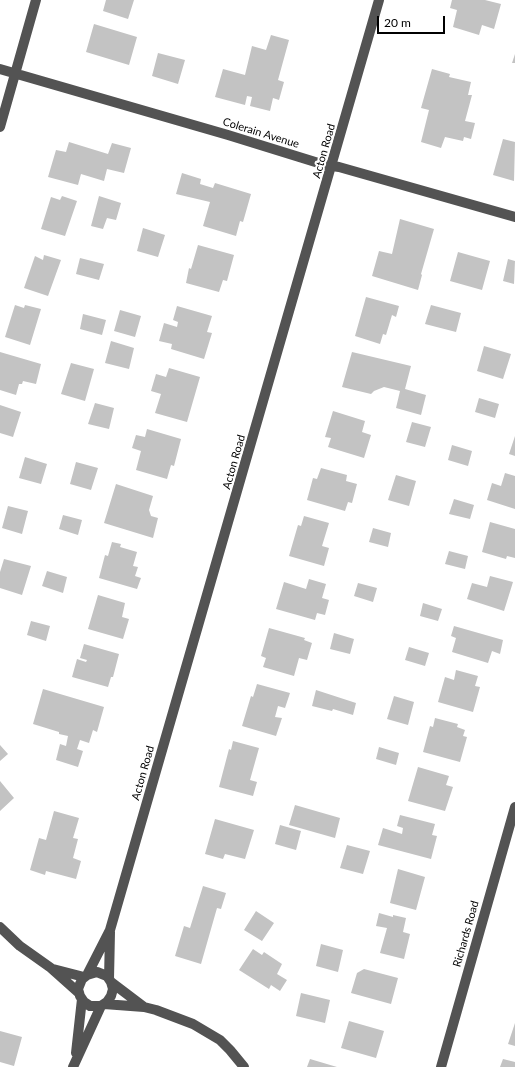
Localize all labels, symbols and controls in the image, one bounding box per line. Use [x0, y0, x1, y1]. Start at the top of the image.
scale bar [379, 8, 447, 34]
text: 20 m [384, 15, 411, 30]
street label: Colerain Avenue [221, 115, 301, 151]
street label: Acton Road [310, 122, 338, 180]
street label: Acton Road [220, 433, 248, 491]
street label: Acton Road [129, 744, 157, 802]
street label: Richards Road [450, 899, 482, 969]

